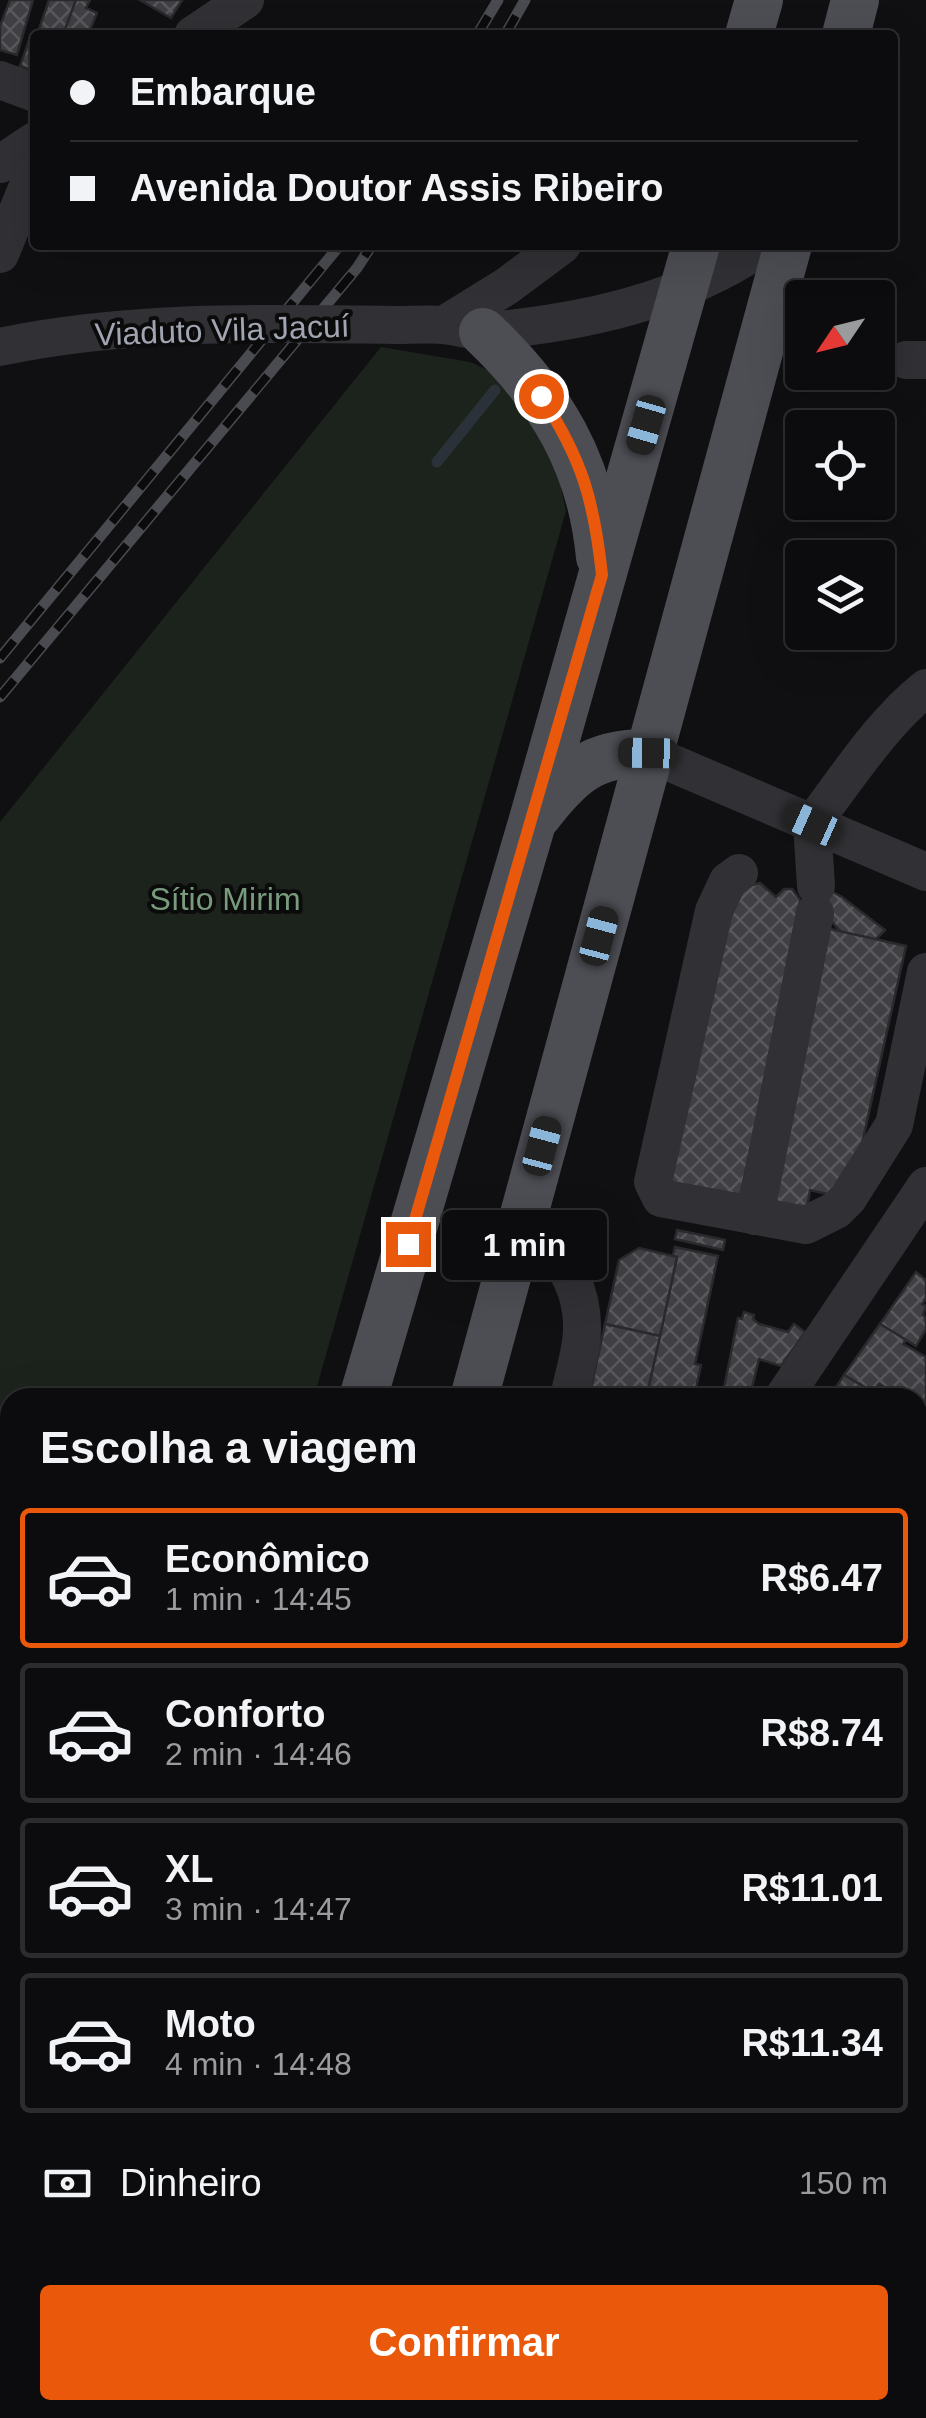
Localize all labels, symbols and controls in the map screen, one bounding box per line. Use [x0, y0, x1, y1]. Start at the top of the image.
text: Embarque [130, 71, 316, 113]
text: Avenida Doutor Assis Ribeiro [130, 167, 664, 209]
north arrow [785, 280, 895, 390]
map controls [785, 280, 895, 650]
street label: Viaduto Vila Jacuí [94, 308, 350, 352]
route start [519, 374, 564, 419]
car [623, 392, 669, 458]
button: locate [785, 410, 895, 520]
button: layers [785, 540, 895, 650]
car [618, 737, 678, 769]
car [778, 798, 846, 850]
park label: Sítio Mirim [149, 881, 301, 917]
car [577, 903, 621, 969]
car [520, 1113, 564, 1179]
callout: 1 min [443, 1209, 608, 1279]
route end [386, 1222, 431, 1267]
text: 1 min [483, 1227, 566, 1263]
text: Escolha a viagem [40, 1422, 418, 1473]
icon: car [45, 1533, 135, 1623]
text: Econômico [165, 1538, 370, 1580]
text: R$6.47 [760, 1557, 883, 1599]
text: 1 min · 14:45 [165, 1581, 352, 1617]
icon: car [45, 1688, 135, 1778]
text: Conforto [165, 1693, 325, 1735]
text: R$8.74 [760, 1712, 883, 1754]
text: 2 min · 14:46 [165, 1736, 352, 1772]
icon: car [45, 1843, 135, 1933]
text: XL [165, 1848, 214, 1890]
text: R$11.01 [741, 1867, 883, 1909]
text: 3 min · 14:47 [165, 1891, 352, 1927]
icon: car [45, 1998, 135, 2088]
text: Moto [165, 2003, 256, 2045]
text: R$11.34 [741, 2022, 883, 2064]
text: 4 min · 14:48 [165, 2046, 352, 2082]
icon: cash [40, 2156, 95, 2211]
text: Dinheiro [120, 2162, 262, 2204]
text: 150 m [799, 2165, 888, 2201]
button: Confirmar [40, 2285, 888, 2400]

